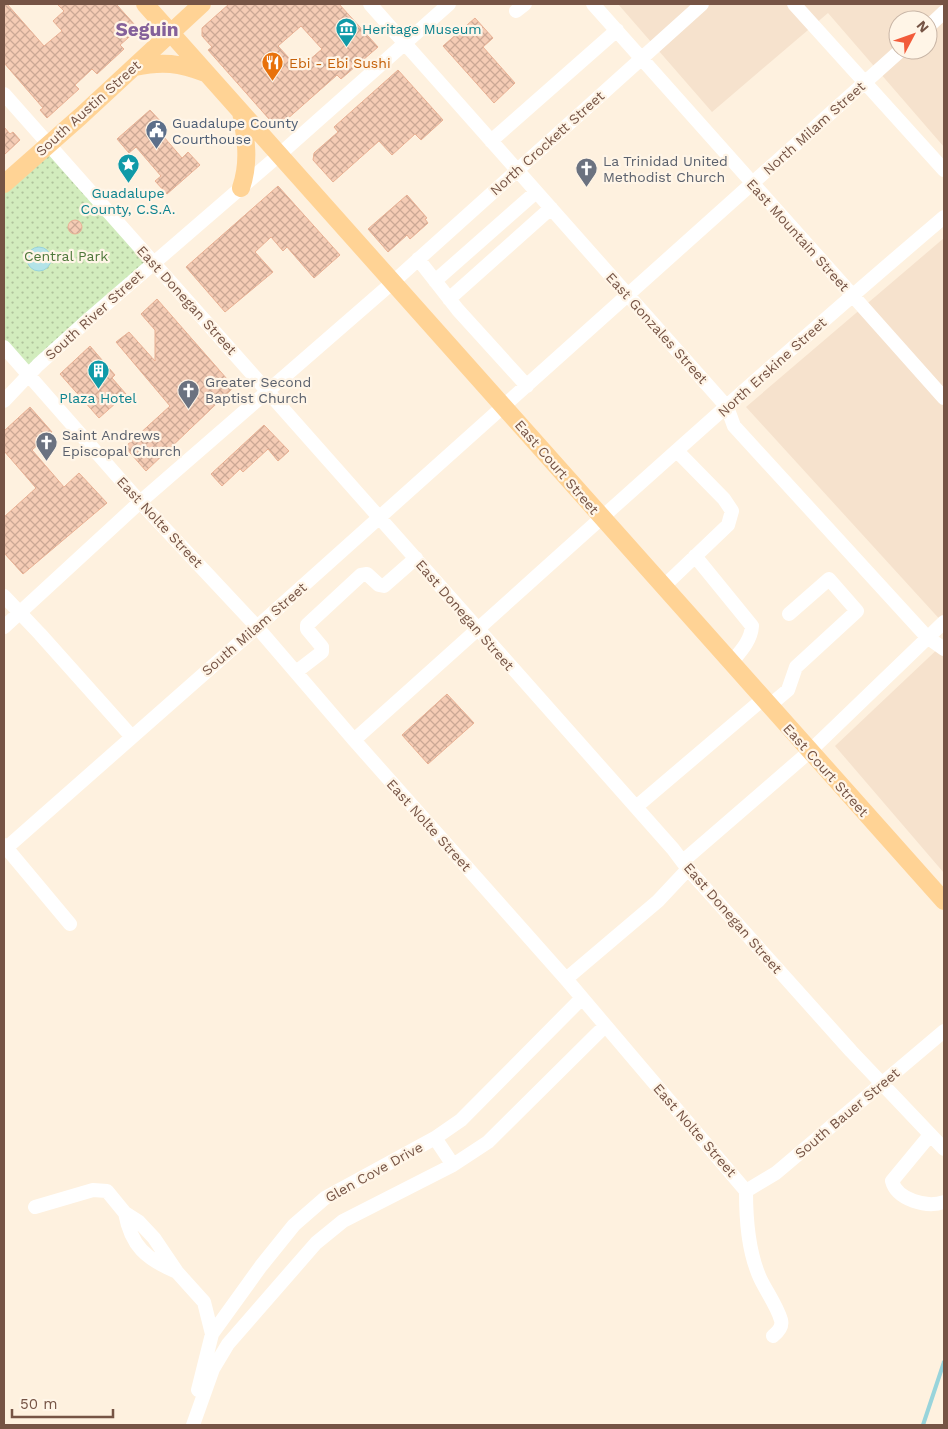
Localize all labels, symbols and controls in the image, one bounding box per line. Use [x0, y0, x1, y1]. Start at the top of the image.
north arrow [888, 10, 938, 60]
museum icon: Heritage Museum [334, 17, 358, 48]
text: N [913, 17, 932, 36]
district label: Seguin [116, 18, 178, 41]
place label: Heritage Museum [362, 21, 482, 37]
restaurant icon: Ebi - Ebi Sushi [261, 51, 285, 82]
place label: Ebi - Ebi Sushi [289, 55, 391, 71]
street label: South Austin Street [32, 57, 144, 159]
street label: North Milam Street [760, 78, 868, 178]
street label: North Crockett Street [487, 88, 607, 198]
place label: Guadalupe County Courthouse [172, 115, 299, 147]
public building icon: Guadalupe County Courthouse [144, 119, 168, 150]
place icon: Guadalupe County, C.S.A. [116, 153, 140, 184]
place label: La Trinidad United Methodist Church [603, 153, 728, 185]
church icon: La Trinidad United Methodist Church [575, 157, 599, 188]
street label: East Mountain Street [743, 176, 853, 294]
place label: Guadalupe County, C.S.A. [81, 185, 175, 217]
street label: East Donegan Street [134, 242, 240, 358]
park label: Central Park [24, 248, 108, 264]
street label: South River Street [42, 267, 146, 363]
street label: East Gonzales Street [603, 269, 711, 387]
street label: North Erskine Street [715, 314, 830, 420]
building icon: Plaza Hotel [86, 358, 110, 389]
place label: Greater Second Baptist Church [205, 374, 311, 406]
church icon: Greater Second Baptist Church [177, 378, 201, 409]
place label: Plaza Hotel [59, 390, 137, 406]
street label: East Court Street [512, 417, 602, 517]
place label: Saint Andrews Episcopal Church [62, 427, 181, 459]
church icon: Saint Andrews Episcopal Church [34, 431, 58, 462]
street label: East Nolte Street [114, 473, 206, 571]
street label: East Donegan Street [413, 557, 517, 674]
street label: South Milam Street [198, 579, 310, 679]
street label: East Court Street [780, 720, 872, 820]
street label: East Nolte Street [383, 776, 475, 874]
street label: East Donegan Street [681, 860, 785, 977]
street label: South Bauer Street [792, 1065, 903, 1161]
street label: East Nolte Street [650, 1080, 740, 1180]
street label: Glen Cove Drive [322, 1139, 426, 1205]
scale bar [12, 1386, 114, 1418]
text: 50 m [20, 1395, 57, 1413]

